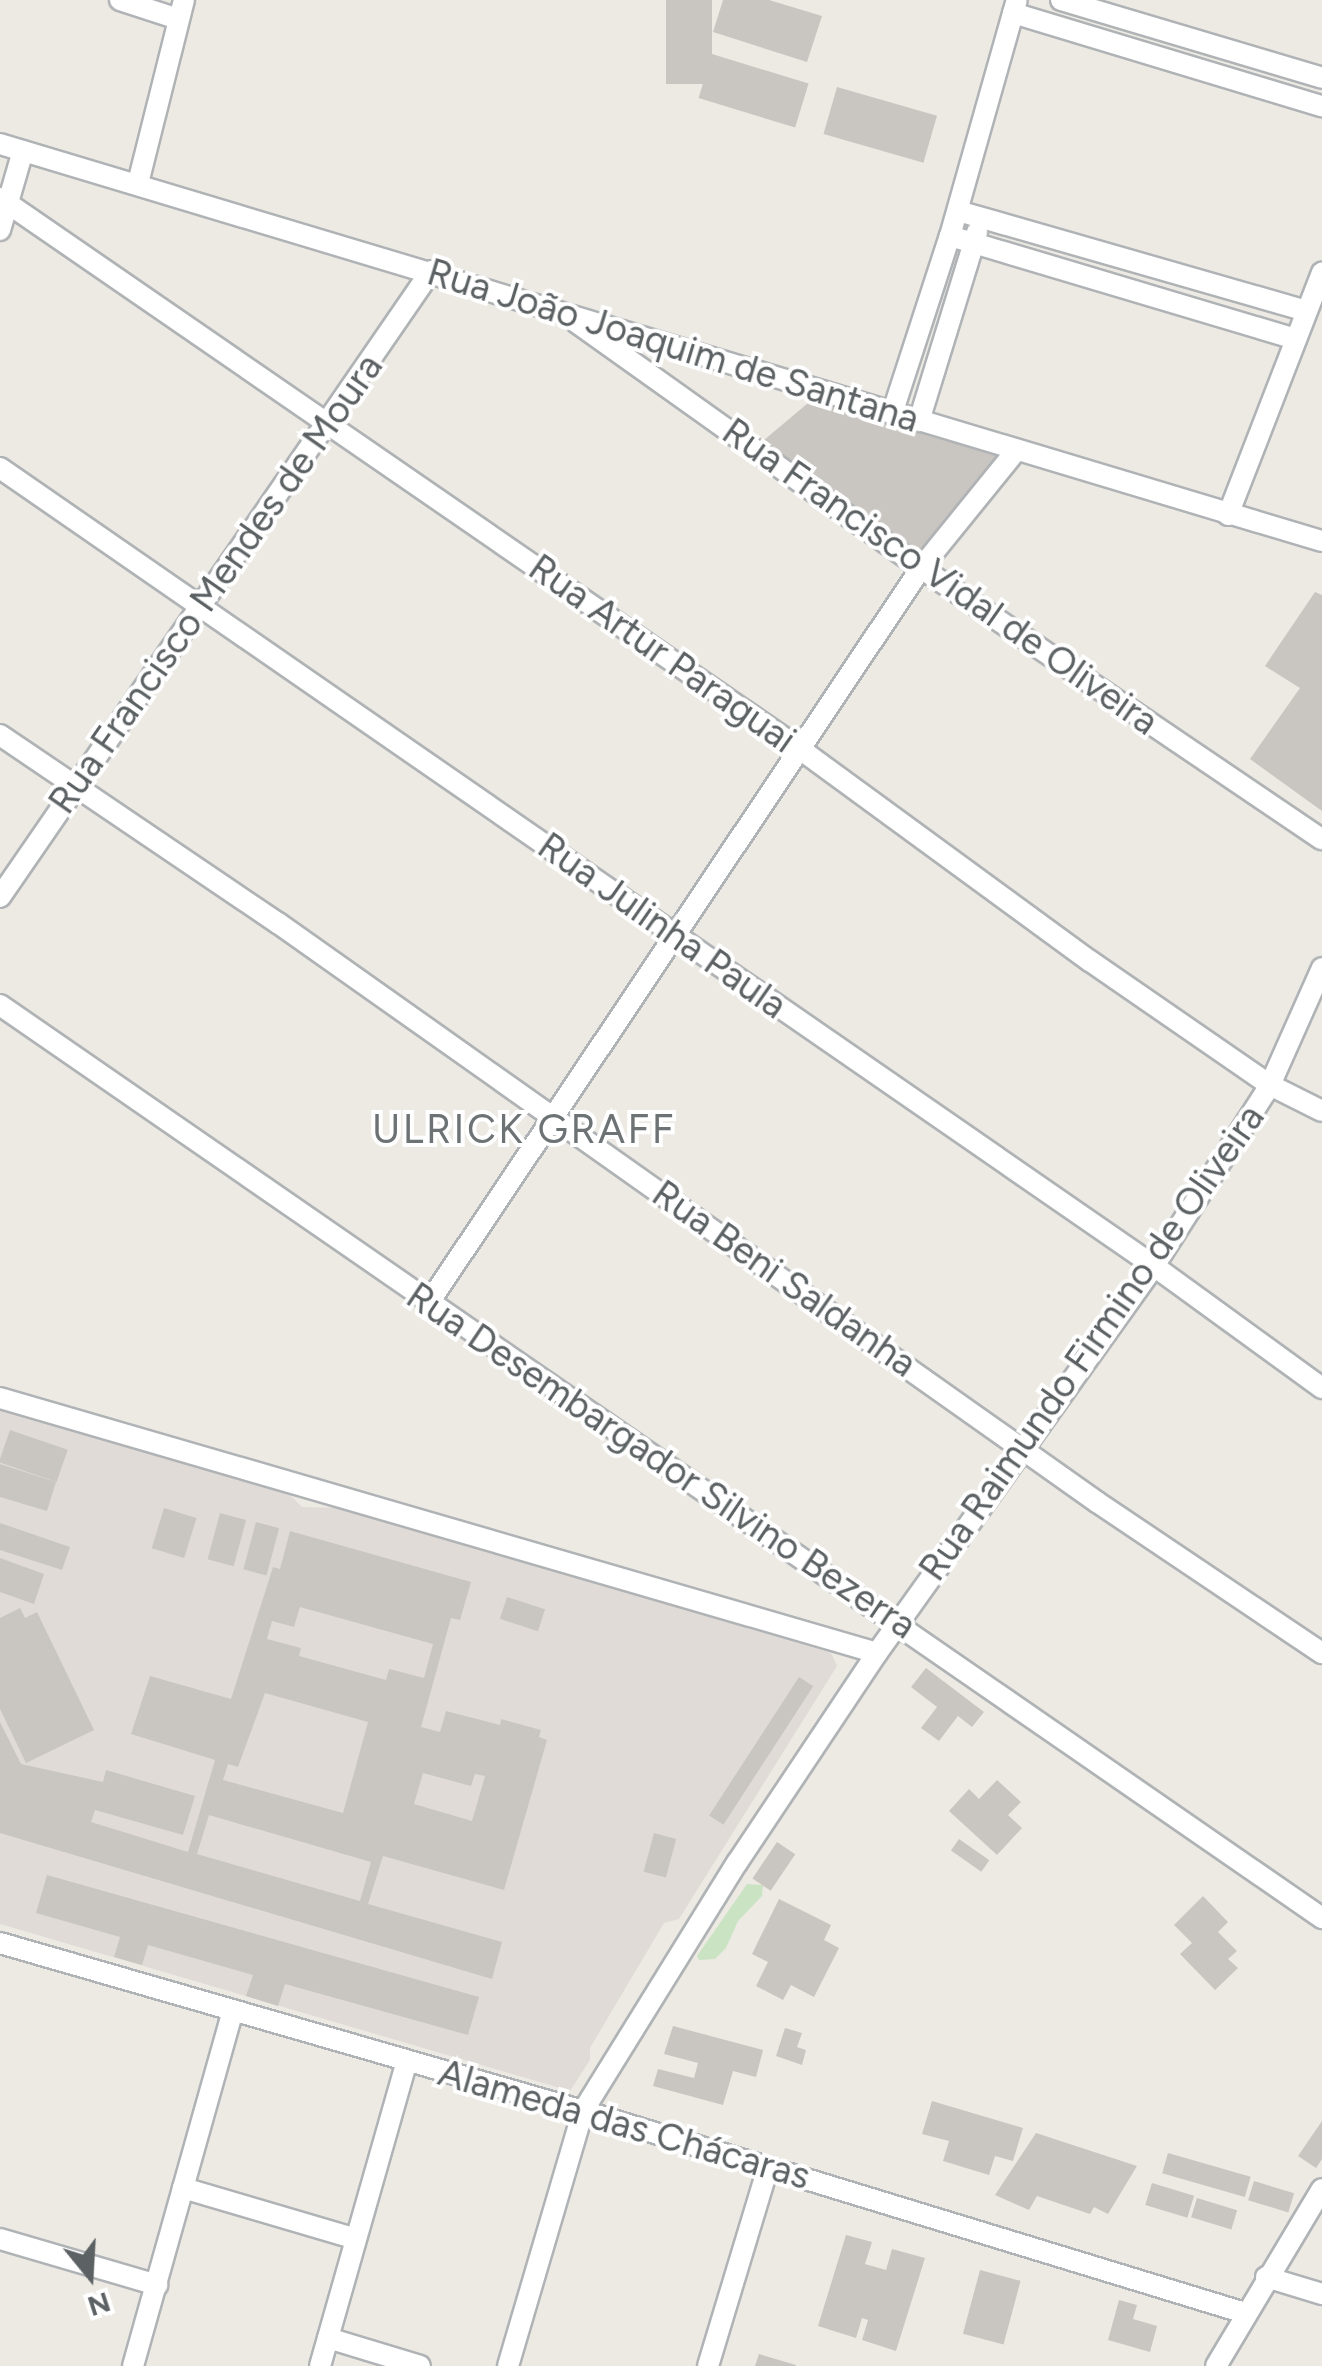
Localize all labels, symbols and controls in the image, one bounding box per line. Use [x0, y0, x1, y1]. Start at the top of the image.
street label: Rua João Joaquim de Santana [422, 249, 924, 443]
street label: Rua Francisco Mendes de Moura [39, 345, 393, 823]
street label: Rua Francisco Vidal de Oliveira [713, 409, 1167, 745]
street label: Rua Artur Paraguai [520, 545, 804, 763]
street label: Rua Julinha Paula [529, 823, 795, 1029]
street label: Rua Raimundo Firmino de Oliveira [910, 1096, 1274, 1590]
district label: ULRICK GRAFF [372, 1105, 676, 1153]
street label: Rua Beni Saldanha [643, 1171, 925, 1387]
street label: Rua Desembargador Silvino Bezerra [398, 1273, 924, 1649]
street label: Alameda das Chácaras [433, 2050, 815, 2200]
north arrow [40, 2226, 140, 2326]
text: N [84, 2285, 115, 2324]

